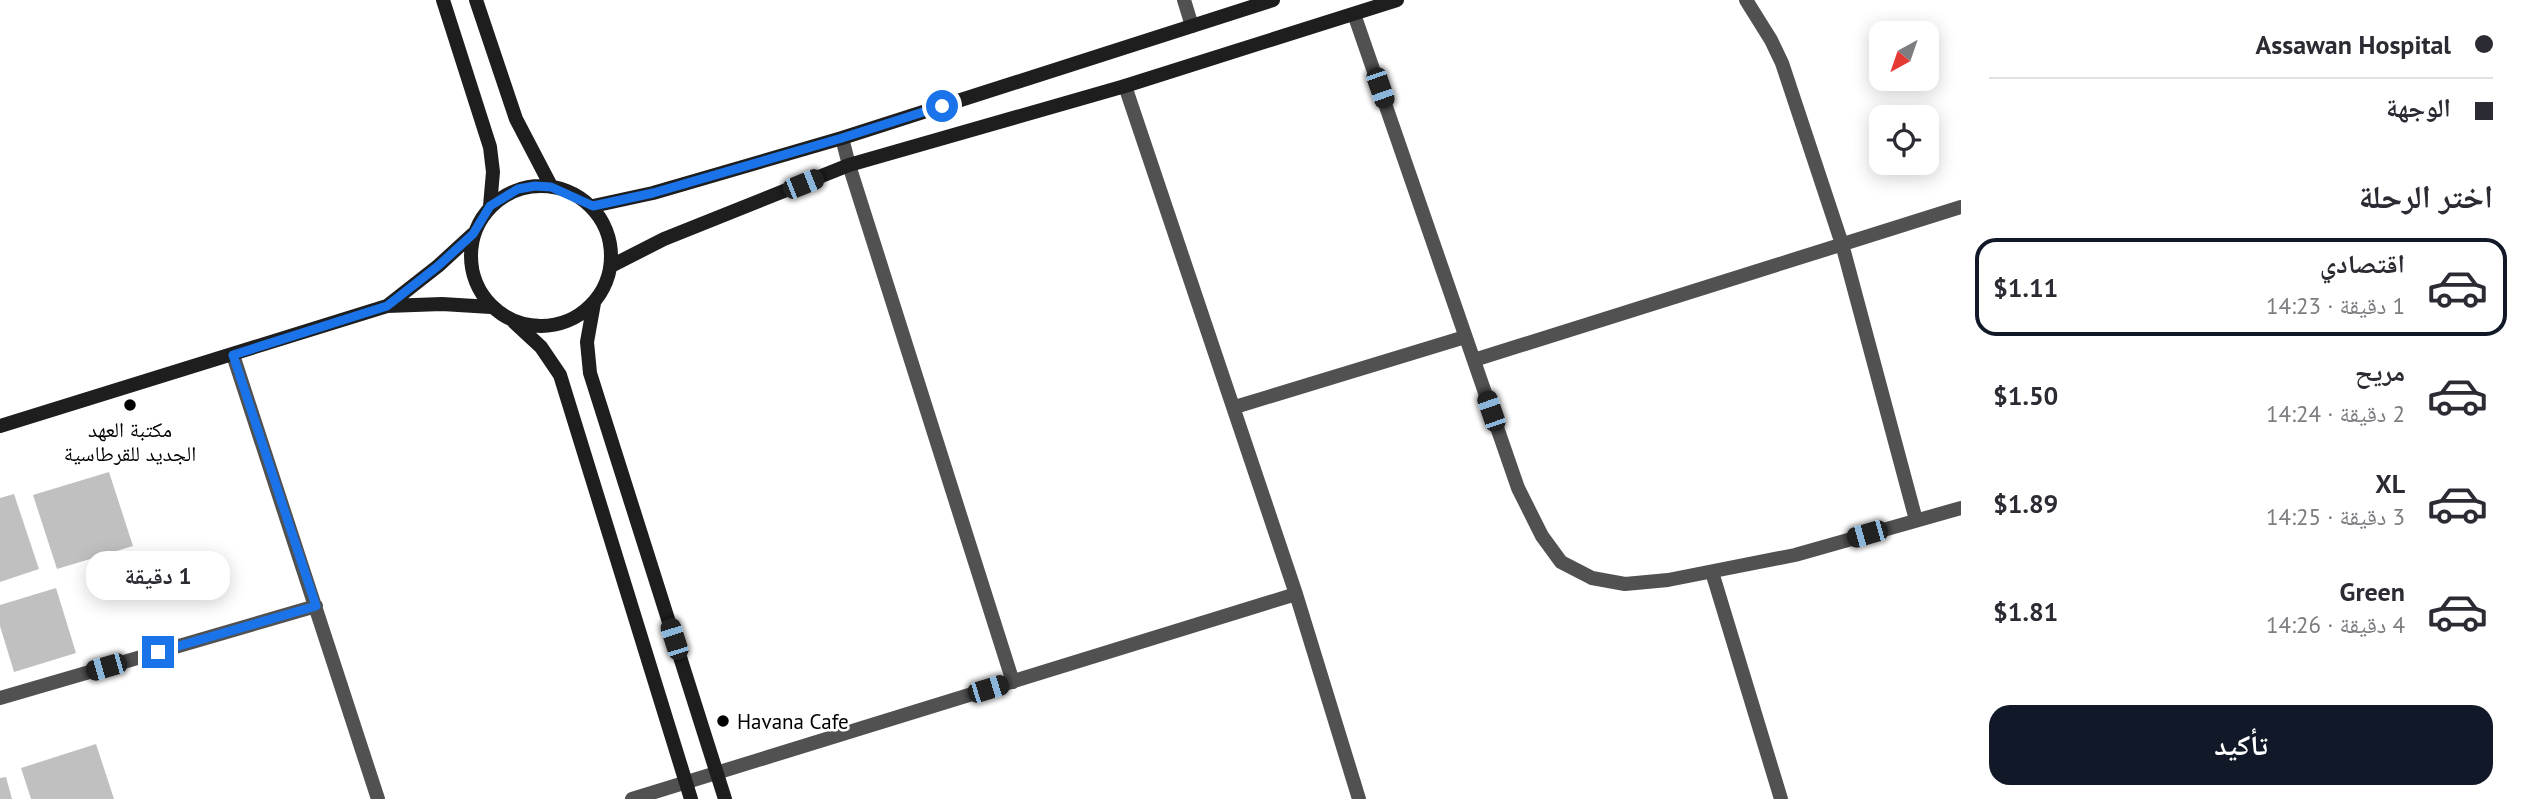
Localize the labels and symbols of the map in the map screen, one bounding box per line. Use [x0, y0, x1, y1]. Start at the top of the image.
north arrow [1869, 21, 1939, 91]
car [1364, 65, 1397, 111]
route start [926, 90, 958, 122]
car [780, 166, 827, 202]
car [1475, 388, 1508, 434]
marker: مكتبة العهد الجديد للقرطاسية [122, 397, 138, 413]
place label: مكتبة العهد الجديد للقرطاسية [64, 416, 196, 467]
car [1844, 518, 1891, 550]
callout: 1 دقيقة [86, 550, 230, 600]
car [658, 616, 691, 662]
route end [142, 636, 174, 668]
car [83, 651, 130, 683]
car [965, 673, 1012, 705]
place label: Havana Cafe [737, 708, 849, 735]
marker: Havana Cafe [715, 713, 731, 729]

